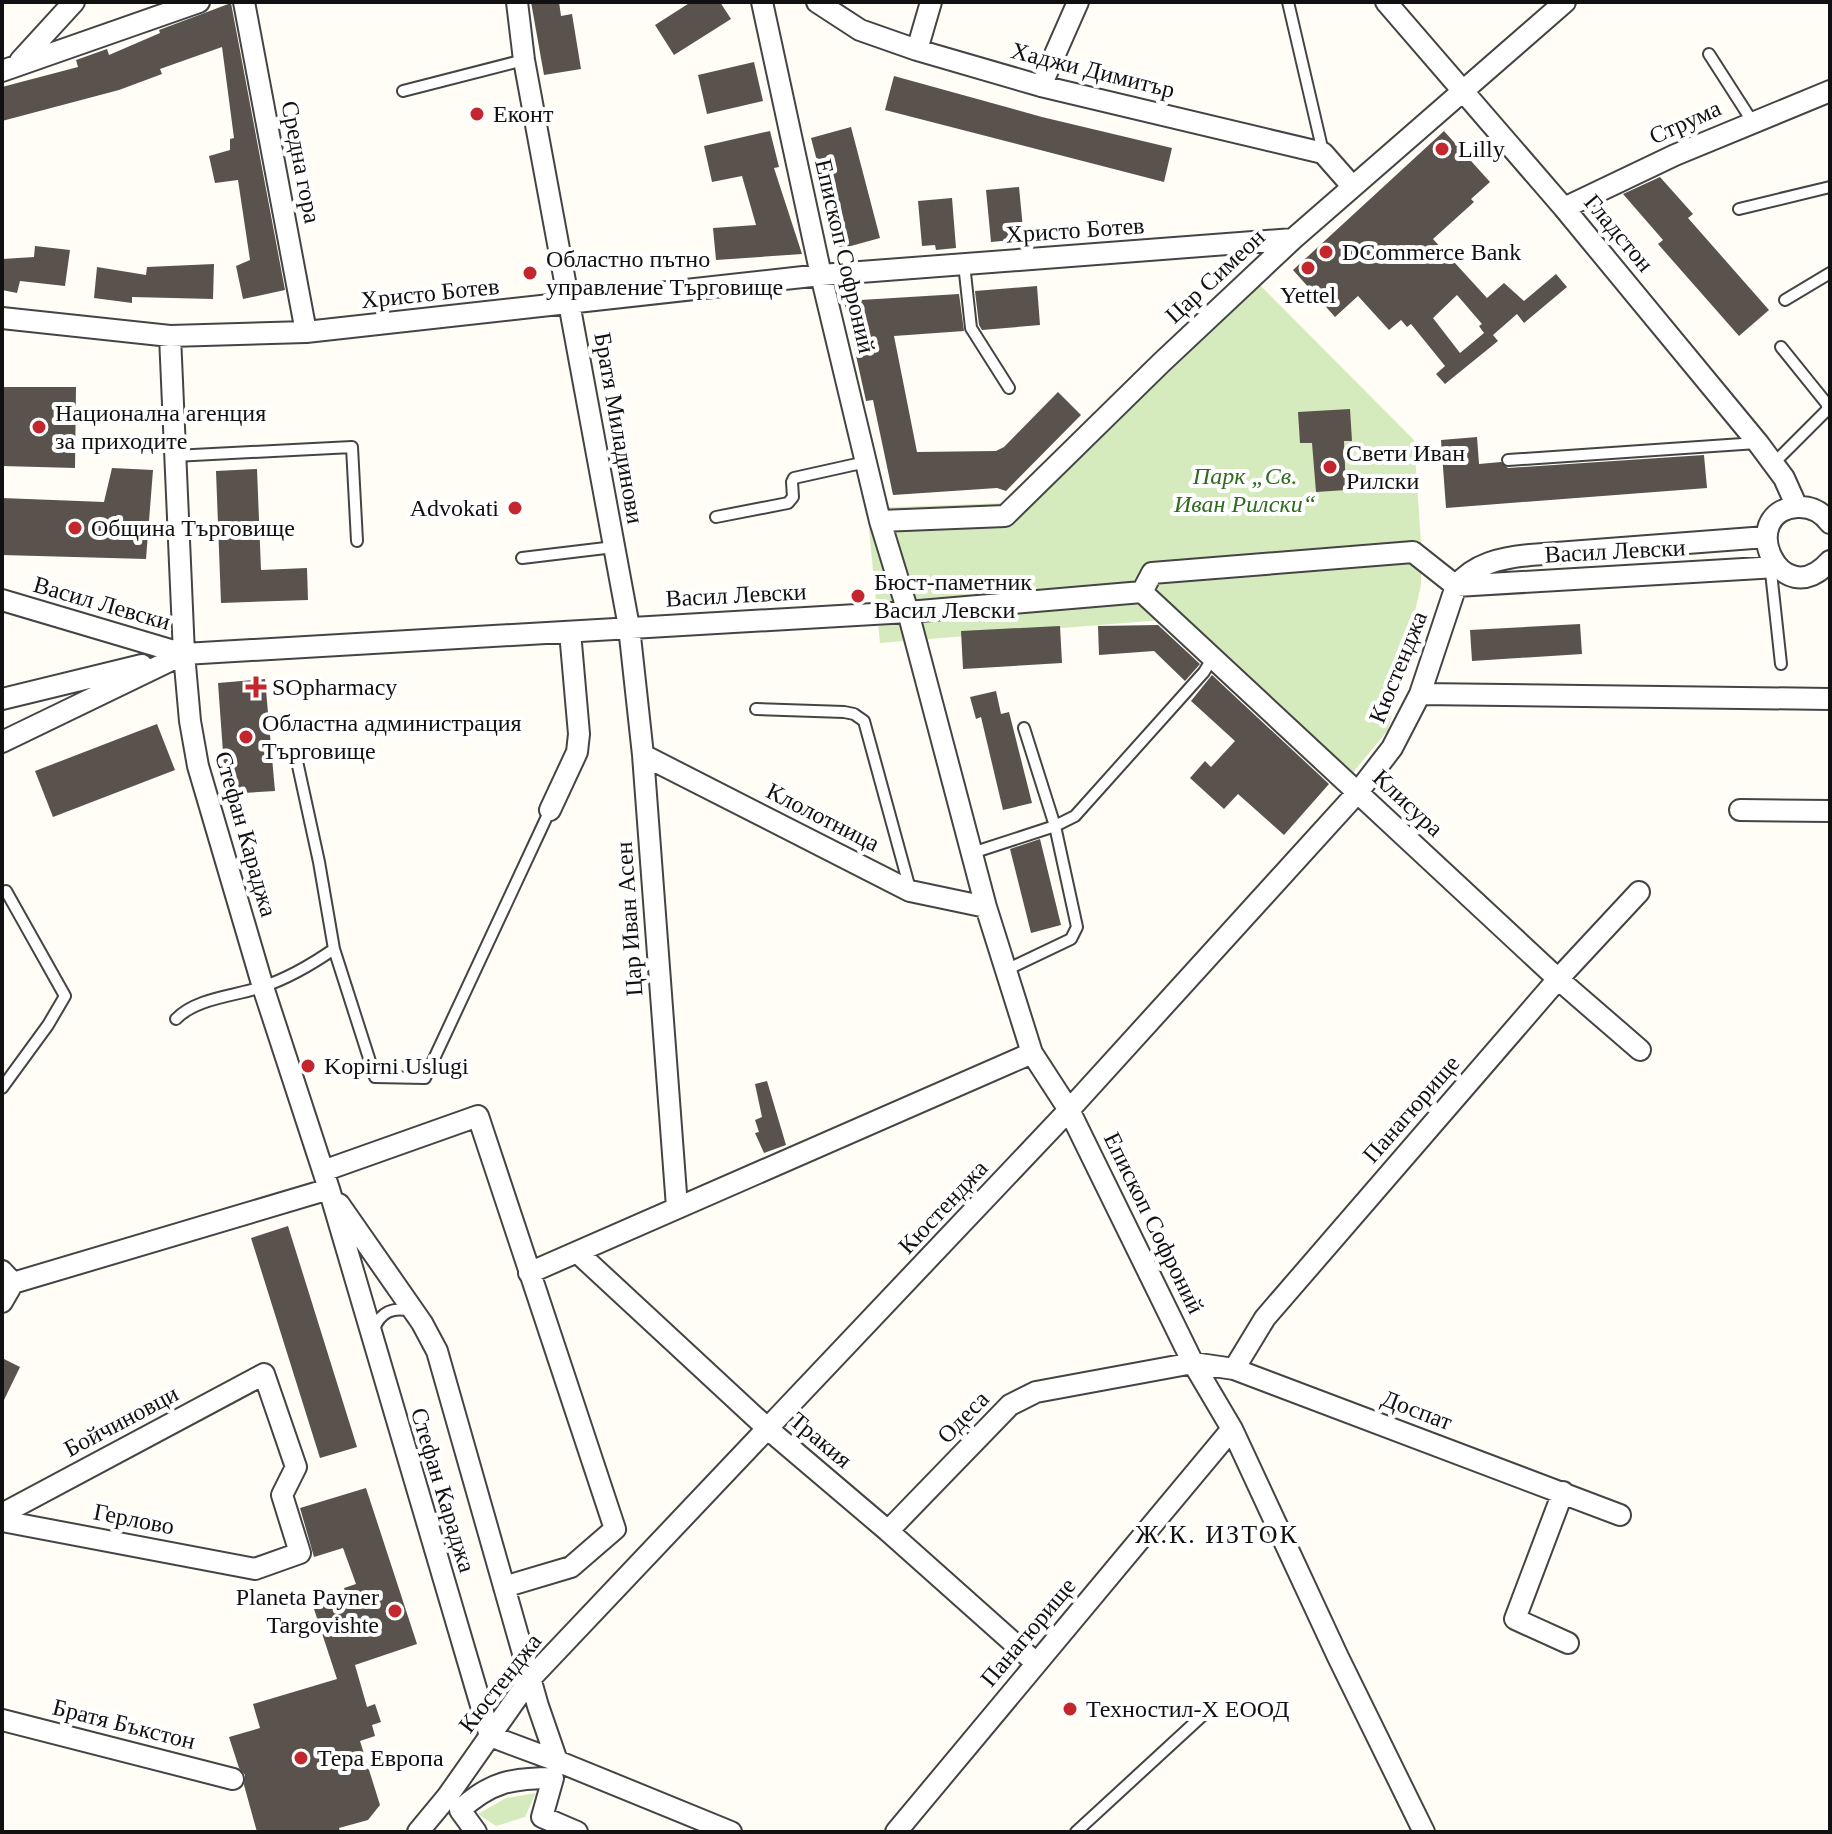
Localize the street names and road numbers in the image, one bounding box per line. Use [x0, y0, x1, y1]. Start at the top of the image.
street label: Хаджи Димитър [1008, 37, 1178, 103]
street label: Струма [1645, 95, 1725, 149]
street label: Средна гора [276, 99, 326, 226]
street label: Епископ Софроний [810, 156, 880, 356]
street label: Гладстон [1579, 189, 1659, 277]
street label: Христо Ботев [1005, 212, 1145, 248]
street label: Цар Симеон [1160, 224, 1270, 328]
street label: Христо Ботев [360, 273, 500, 313]
street label: Братя Миладинови [589, 330, 649, 526]
street label: Васил Левски [1544, 534, 1686, 568]
street label: Васил Левски [31, 571, 174, 635]
street label: Васил Левски [665, 578, 807, 612]
street label: Кюстенджа [1364, 607, 1432, 727]
street label: Стефан Караджа [210, 748, 282, 920]
street label: Клисура [1368, 764, 1448, 842]
street label: Клолотница [762, 777, 884, 857]
street label: Цар Иван Асен [611, 841, 647, 997]
street label: Панагюрище [1357, 1050, 1465, 1168]
street label: Епископ Софроний [1099, 1128, 1209, 1318]
street label: Кюстенджа [893, 1155, 993, 1259]
street label: Бойчиновци [60, 1380, 183, 1462]
street label: Одеса [932, 1385, 994, 1448]
street label: Доспат [1378, 1385, 1456, 1435]
street label: Стефан Караджа [406, 1405, 480, 1576]
street label: Тракия [785, 1407, 857, 1473]
street label: Герлово [92, 1498, 176, 1540]
street label: Панагюрище [975, 1573, 1081, 1691]
street label: Кюстенджа [453, 1628, 547, 1738]
street label: Братя Бъкстон [50, 1694, 198, 1754]

